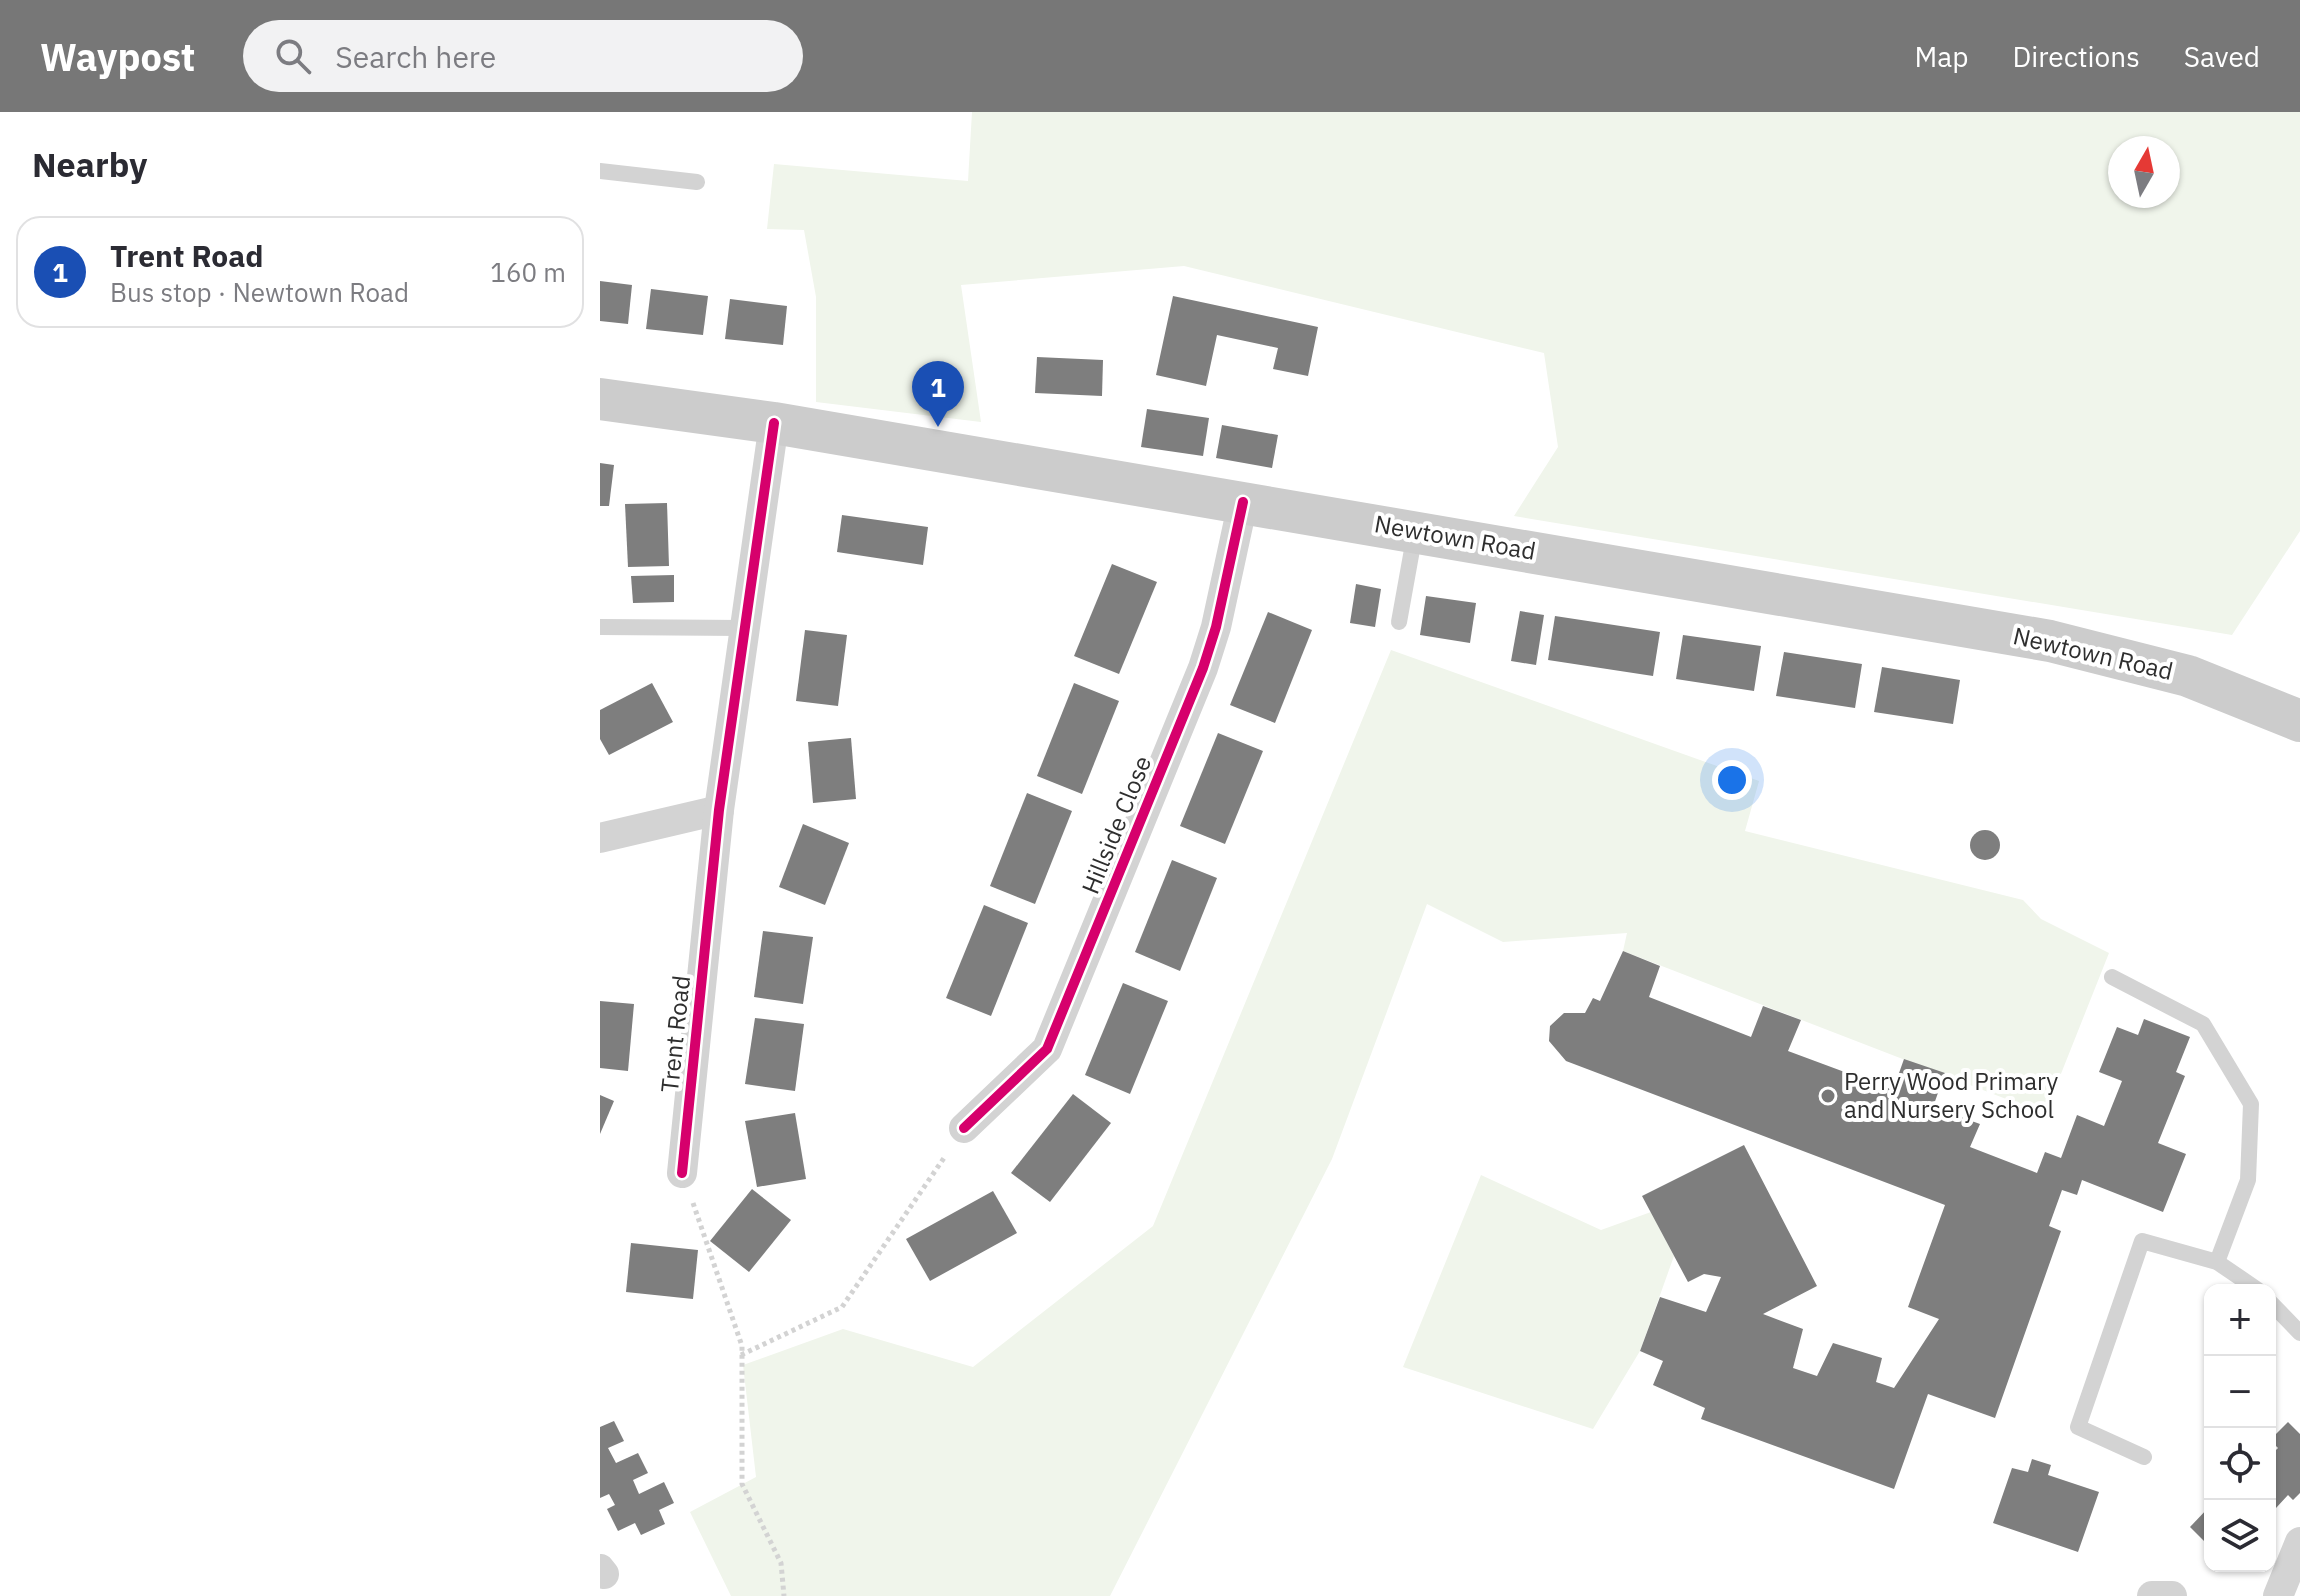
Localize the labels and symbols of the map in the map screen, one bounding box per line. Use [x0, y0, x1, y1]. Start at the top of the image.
north arrow [2108, 136, 2180, 208]
pin: 1 [912, 361, 964, 427]
street label: Newtown Road [1372, 507, 1538, 567]
street label: Newtown Road [2010, 619, 2176, 687]
street label: Hillside Close [1074, 751, 1158, 898]
your location [1712, 760, 1752, 800]
street label: Trent Road [653, 974, 697, 1094]
place label: Perry Wood Primary and Nursery School [1844, 1065, 2058, 1125]
marker: Perry Wood Primary and Nursery School [1819, 1087, 1837, 1105]

